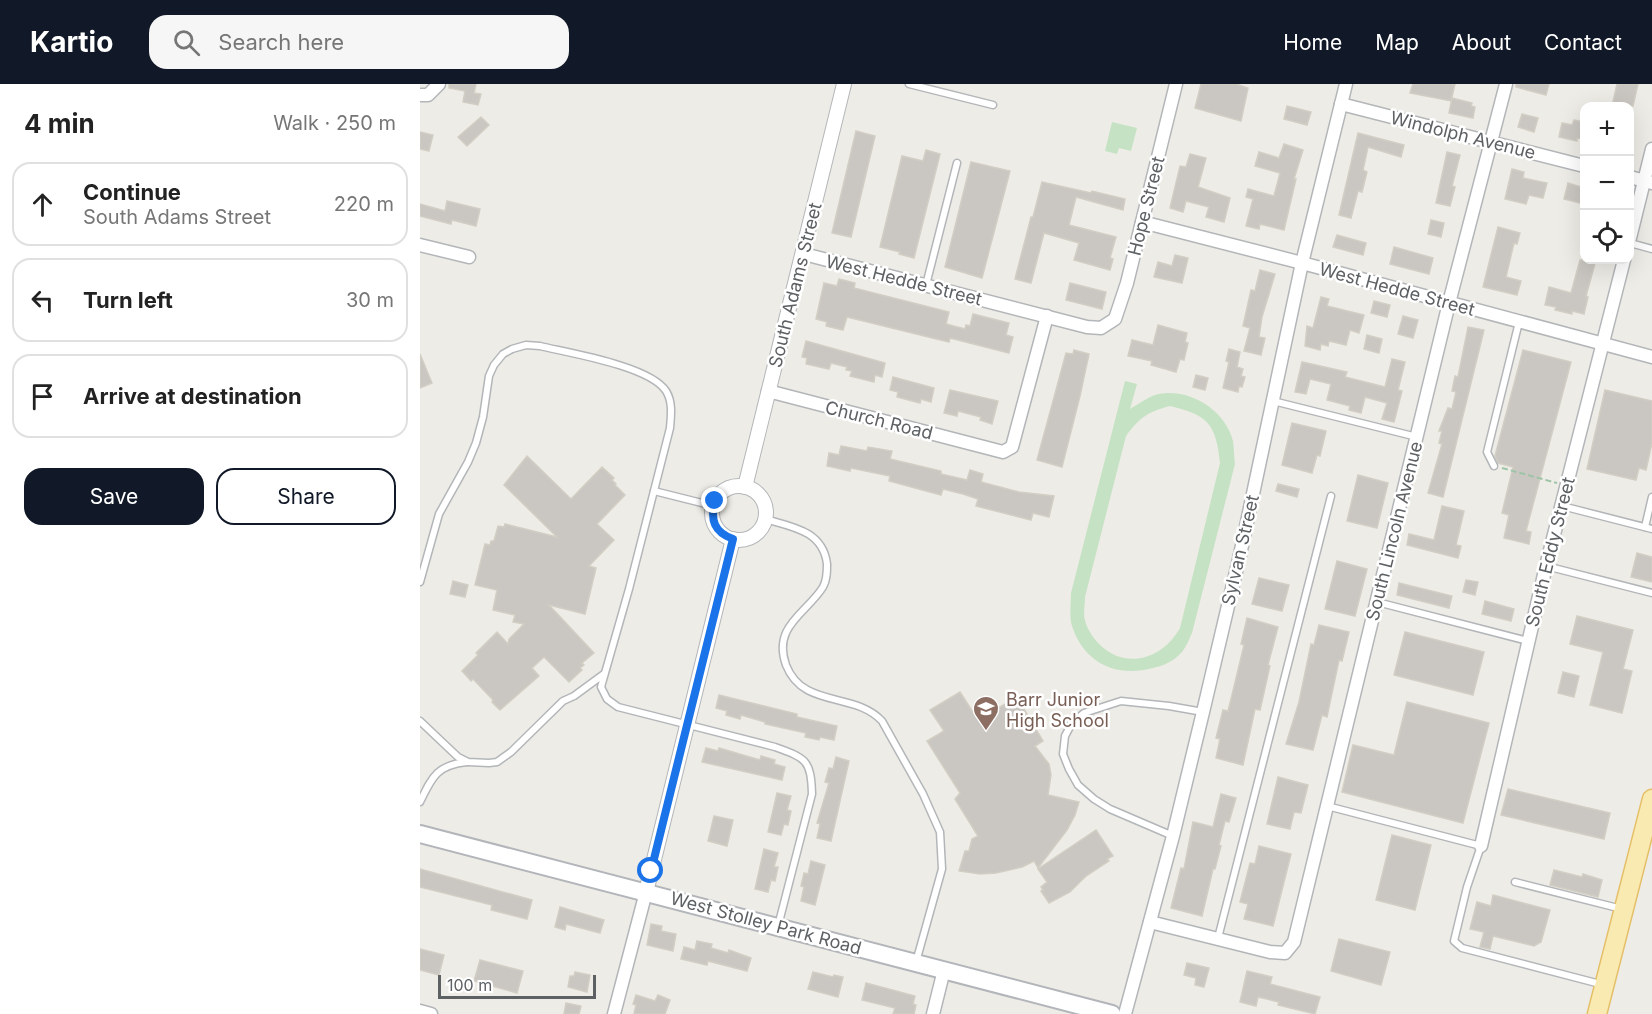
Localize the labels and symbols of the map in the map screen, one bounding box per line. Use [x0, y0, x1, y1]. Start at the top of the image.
street label: Windolph Avenue [1388, 107, 1538, 163]
street label: Hope Street [1124, 154, 1168, 258]
street label: South Adams Street [764, 200, 826, 370]
street label: West Hedde Street [824, 250, 984, 310]
street label: West Hedde Street [1317, 258, 1477, 320]
street label: Church Road [823, 396, 935, 444]
street label: South Lincoln Avenue [1362, 439, 1426, 623]
street label: South Eddy Street [1521, 475, 1579, 629]
route end [701, 487, 727, 513]
street label: Sylvan Street [1217, 493, 1263, 607]
place label: Barr Junior High School [1006, 689, 1109, 731]
school or university icon: Barr Junior High School [971, 694, 1001, 732]
route start [637, 857, 663, 883]
street label: West Stolley Park Road [668, 887, 864, 959]
scale bar [438, 972, 596, 1000]

